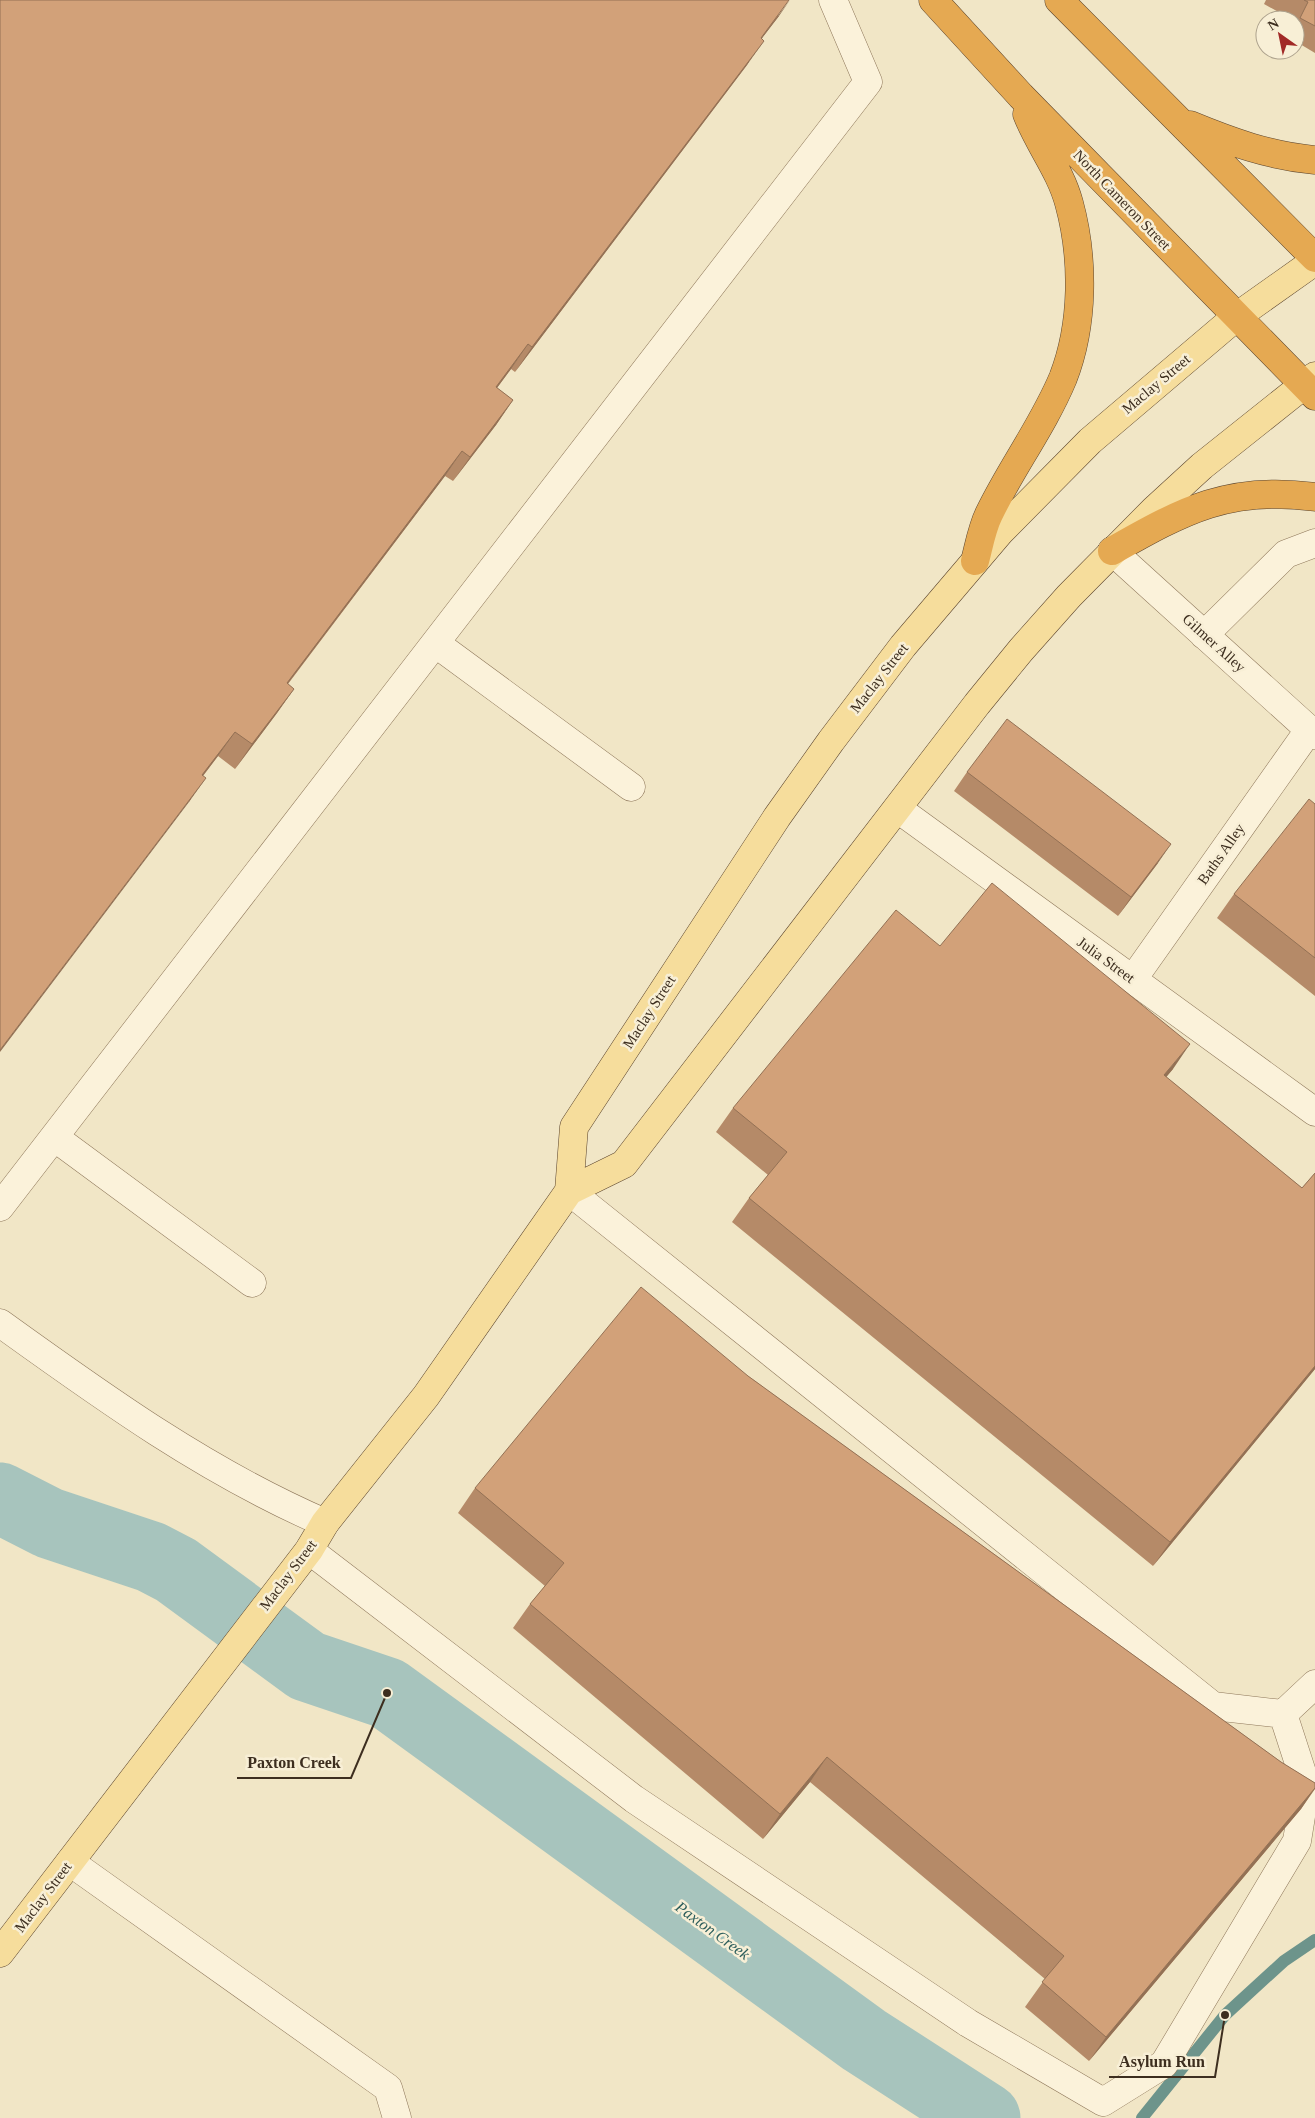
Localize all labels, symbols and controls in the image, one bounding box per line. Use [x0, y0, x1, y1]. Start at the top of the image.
north arrow [1255, 10, 1305, 60]
text: N [1265, 15, 1282, 34]
street label: North Cameron Street [1070, 147, 1174, 254]
street label: Maclay Street [1119, 350, 1194, 417]
street label: Gilmer Alley [1179, 611, 1249, 676]
street label: Maclay Street [847, 639, 912, 716]
street label: Baths Alley [1194, 820, 1248, 887]
street label: Julia Street [1074, 934, 1139, 987]
street label: Maclay Street [619, 972, 679, 1051]
street label: Maclay Street [256, 1536, 320, 1613]
callout: Paxton Creek [237, 1747, 351, 1778]
text: Paxton Creek [247, 1754, 341, 1771]
street label: Maclay Street [11, 1858, 75, 1935]
water label: Paxton Creek [672, 1897, 754, 1963]
callout: Asylum Run [1109, 2046, 1215, 2077]
text: Asylum Run [1119, 2053, 1205, 2071]

